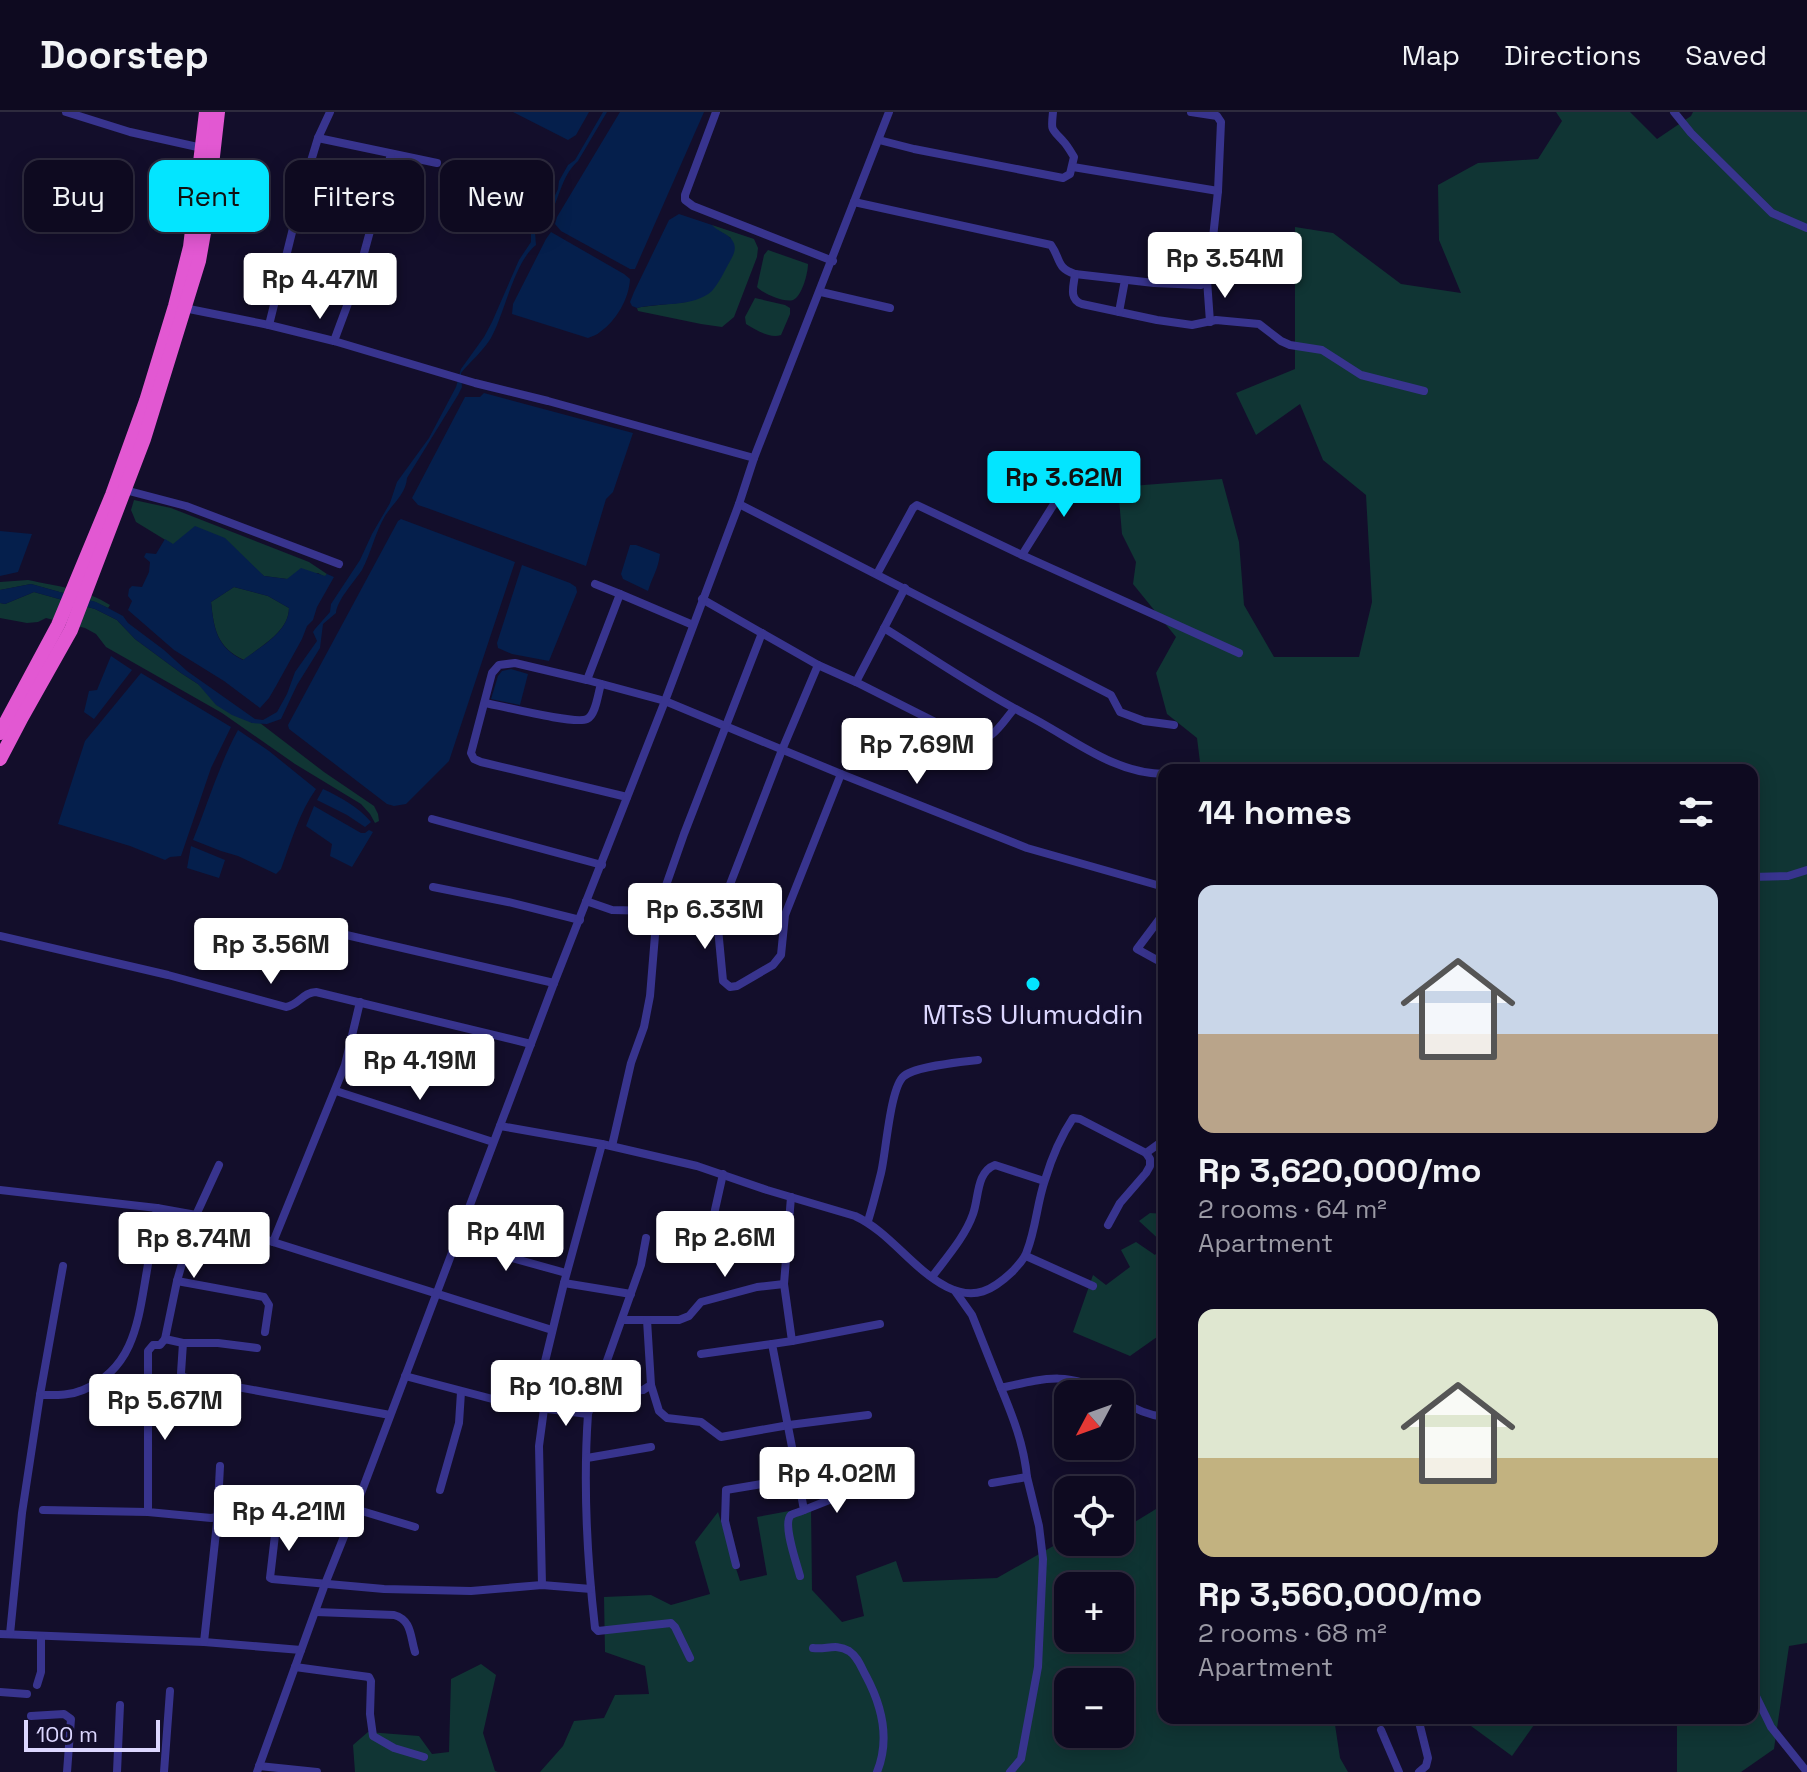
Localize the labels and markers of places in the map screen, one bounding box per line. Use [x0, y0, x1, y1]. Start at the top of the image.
pin: Rp 3.54M [1142, 232, 1308, 300]
pin: Rp 4.47M [237, 253, 403, 321]
pin: Rp 3.62M [981, 451, 1147, 519]
pin: Rp 7.69M [834, 718, 1000, 786]
pin: Rp 6.33M [622, 883, 788, 951]
pin: Rp 3.56M [188, 918, 354, 986]
marker: MTsS Ulumuddin [1024, 975, 1042, 993]
place label: MTsS Ulumuddin [922, 996, 1144, 1032]
pin: Rp 4.19M [337, 1034, 503, 1102]
pin: Rp 4M [450, 1205, 562, 1273]
pin: Rp 2.6M [651, 1211, 799, 1279]
pin: Rp 8.74M [111, 1212, 277, 1280]
pin: Rp 10.8M [483, 1360, 649, 1428]
pin: Rp 5.67M [82, 1374, 248, 1442]
pin: Rp 4.02M [754, 1447, 920, 1515]
pin: Rp 4.21M [206, 1485, 372, 1553]

